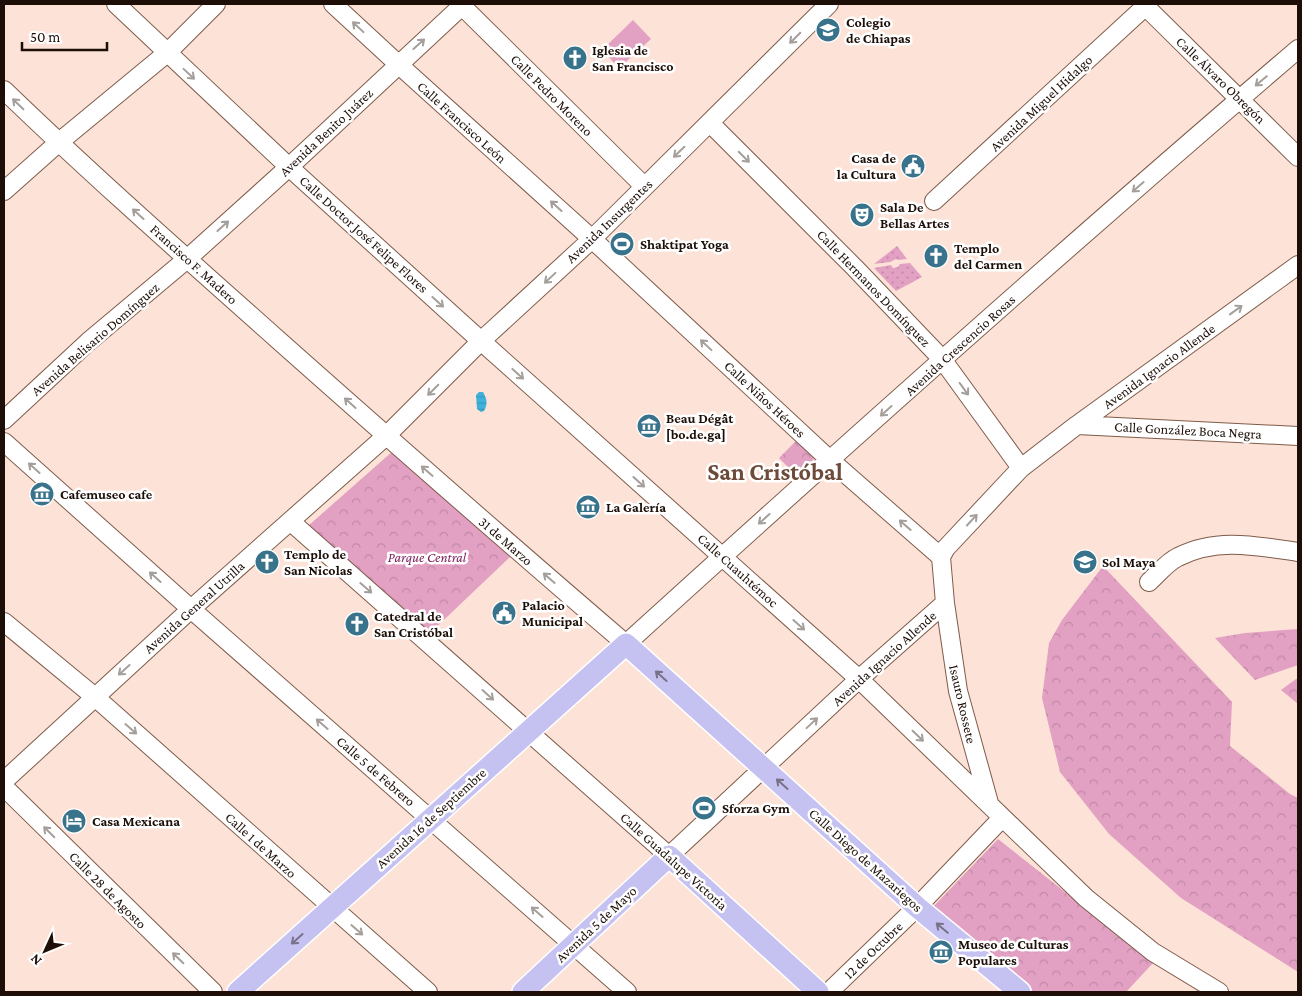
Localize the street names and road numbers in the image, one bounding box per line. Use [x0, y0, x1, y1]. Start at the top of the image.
street label: Calle Álvaro Obregón [1173, 33, 1269, 127]
street label: Calle Pedro Moreno [508, 51, 596, 139]
street label: Avenida Miguel Hidalgo [987, 52, 1095, 154]
street label: Calle Francisco León [414, 78, 510, 166]
street label: Avenida Benito Juárez [276, 85, 376, 179]
street label: Calle Doctor José Felipe Flores [296, 172, 432, 296]
street label: Avenida Insurgentes [563, 176, 655, 266]
street label: Francisco F. Madero [147, 221, 241, 307]
street label: Calle Hermanos Domínguez [814, 226, 934, 350]
street label: Avenida Belisario Domínguez [28, 279, 162, 399]
street label: Avenida Crescencio Rosas [902, 291, 1018, 399]
street label: Avenida Ignacio Allende [1100, 320, 1218, 412]
street label: Calle Niños Héroes [721, 357, 809, 441]
street label: Calle González Boca Negra [1114, 418, 1263, 442]
street label: 31 de Marzo [476, 513, 536, 569]
street label: Calle Cuauhtémoc [695, 530, 782, 610]
street label: Avenida General Utrilla [140, 557, 248, 656]
street label: Avenida Ignacio Allende [829, 607, 939, 709]
street label: Isauro Rossete [946, 663, 980, 745]
street label: Calle 5 de Febrero [334, 733, 418, 809]
street label: Avenida 16 de Septiembre [373, 765, 489, 871]
street label: Calle Diego de Mazariegos [806, 805, 926, 915]
street label: Calle 1 de Marzo [222, 809, 300, 881]
street label: Calle Guadalupe Victoria [617, 809, 731, 914]
street label: Calle 28 de Agosto [66, 848, 150, 932]
street label: Avenida 5 de Mayo [552, 882, 640, 965]
street label: 12 de Octubre [840, 918, 906, 982]

